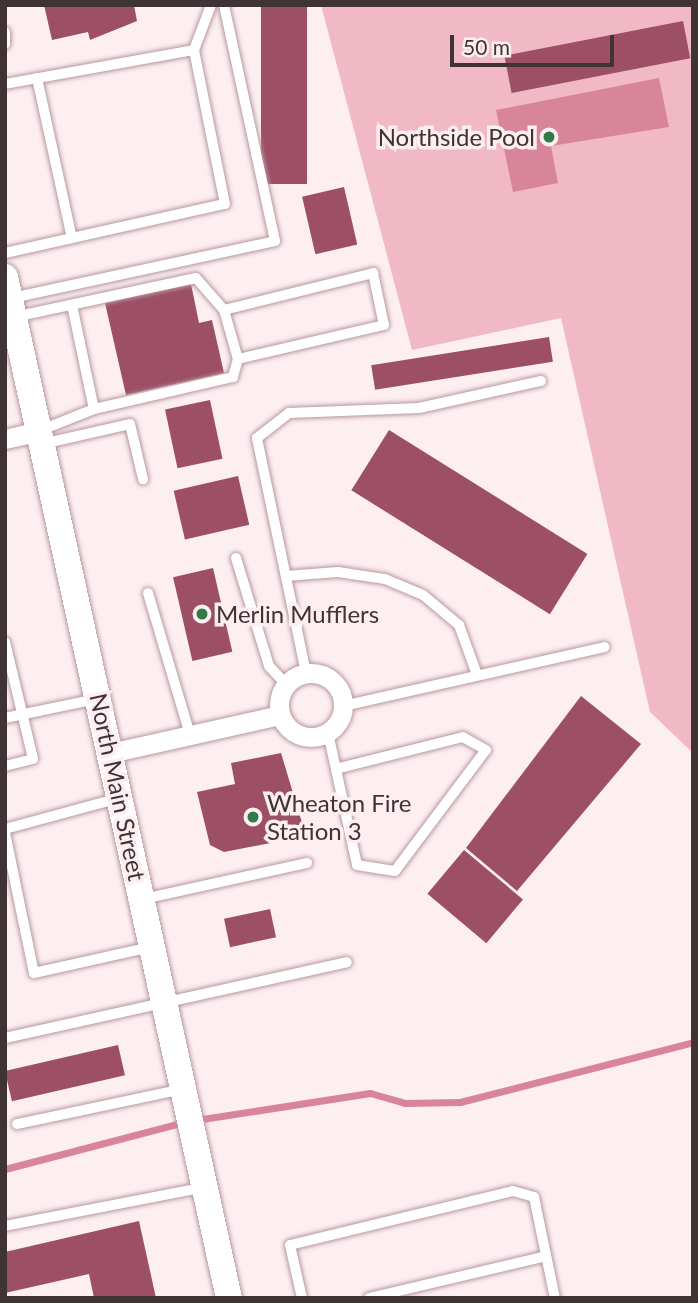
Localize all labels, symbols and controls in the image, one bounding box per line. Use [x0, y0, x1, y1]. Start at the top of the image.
scale bar [453, 21, 618, 65]
text: 50 m [463, 34, 510, 59]
place label: Northside Pool [378, 123, 535, 151]
marker: Northside Pool [541, 129, 557, 145]
place label: Merlin Mufflers [216, 600, 379, 628]
marker: Merlin Mufflers [194, 606, 210, 622]
street label: North Main Street [84, 691, 152, 883]
place label: Wheaton Fire Station 3 [267, 789, 411, 845]
marker: Wheaton Fire Station 3 [245, 809, 261, 825]

